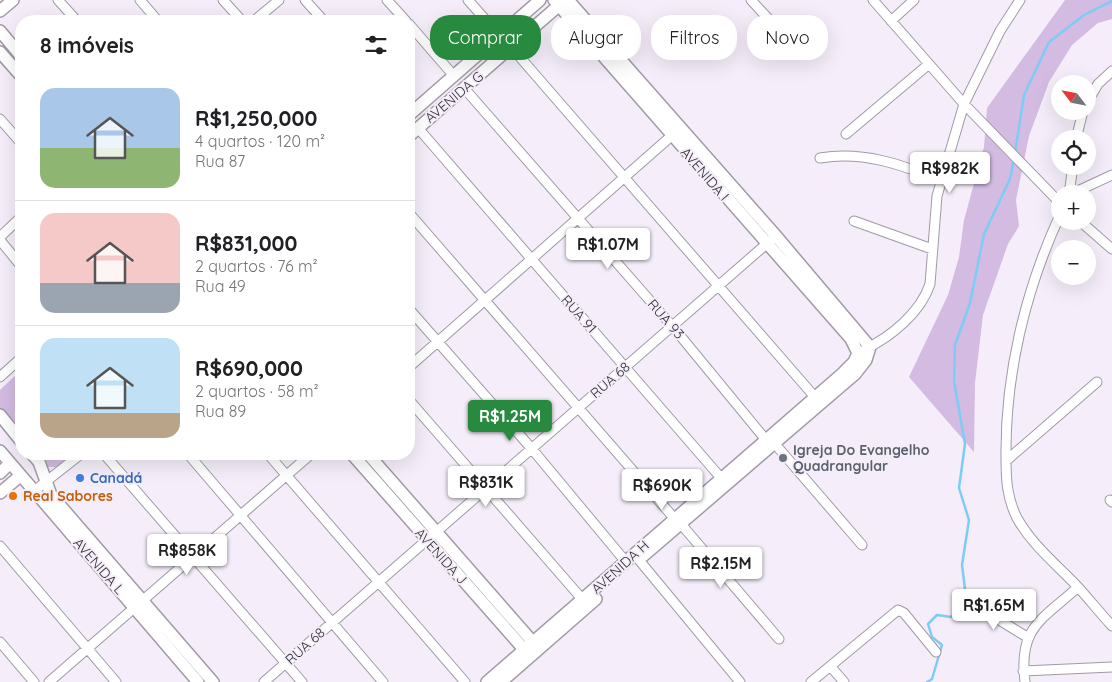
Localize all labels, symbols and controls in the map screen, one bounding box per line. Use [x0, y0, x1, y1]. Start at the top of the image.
chip: Comprar [430, 15, 541, 60]
chip: Alugar [551, 15, 641, 60]
chip: Filtros [651, 15, 737, 60]
chip: Novo [747, 15, 828, 60]
icon: filters [362, 31, 390, 59]
text: 8 imóveis [40, 32, 134, 58]
street label: AVENIDA G [421, 67, 487, 127]
north arrow [1051, 75, 1096, 120]
map controls [1051, 75, 1096, 285]
text: R$1,250,000 [195, 105, 317, 131]
icon: home [80, 108, 140, 168]
button: locate [1051, 130, 1096, 175]
text: 4 quartos · 120 m² [195, 131, 325, 151]
street label: AVENIDA I [677, 144, 733, 204]
text: Rua 87 [195, 151, 245, 171]
pin: R$982K [909, 152, 991, 194]
text: R$982K [921, 158, 979, 178]
button: + [1051, 185, 1096, 230]
pin: R$1.07M [562, 228, 654, 270]
text: R$831,000 [195, 230, 297, 256]
icon: home [80, 233, 140, 293]
text: R$1.07M [577, 234, 639, 254]
button: − [1051, 240, 1096, 285]
text: 2 quartos · 76 m² [195, 256, 318, 276]
text: Rua 49 [195, 276, 246, 296]
street label: RUA 91 [557, 291, 601, 337]
street label: RUA 93 [644, 295, 688, 343]
text: R$690,000 [195, 355, 303, 381]
icon: home [80, 358, 140, 418]
street label: RUA 68 [586, 358, 634, 402]
text: 2 quartos · 58 m² [195, 381, 319, 401]
pin: R$1.25M [464, 400, 556, 442]
text: Rua 89 [195, 401, 246, 421]
text: R$1.25M [479, 406, 541, 426]
place label: Igreja Do Evangelho Quadrangular [793, 441, 930, 475]
marker: Igreja Do Evangelho Quadrangular [777, 452, 789, 464]
pin: R$831K [445, 466, 527, 508]
pin: R$690K [621, 468, 703, 511]
place label: Canadá [90, 469, 142, 487]
marker: Canadá [74, 472, 86, 484]
text: R$831K [459, 472, 513, 492]
text: R$690K [633, 475, 691, 495]
place label: Real Sabores [23, 487, 113, 505]
marker: Real Sabores [7, 490, 19, 502]
street label: AVENIDA J [411, 524, 471, 588]
street label: AVENIDA L [70, 534, 129, 598]
pin: R$858K [146, 534, 228, 576]
street label: AVENIDA H [587, 536, 653, 598]
text: R$858K [158, 540, 216, 560]
pin: R$2.15M [675, 546, 767, 589]
text: R$2.15M [690, 553, 752, 573]
pin: R$1.65M [948, 588, 1040, 631]
text: R$1.65M [963, 595, 1025, 615]
street label: RUA 68 [281, 624, 329, 668]

